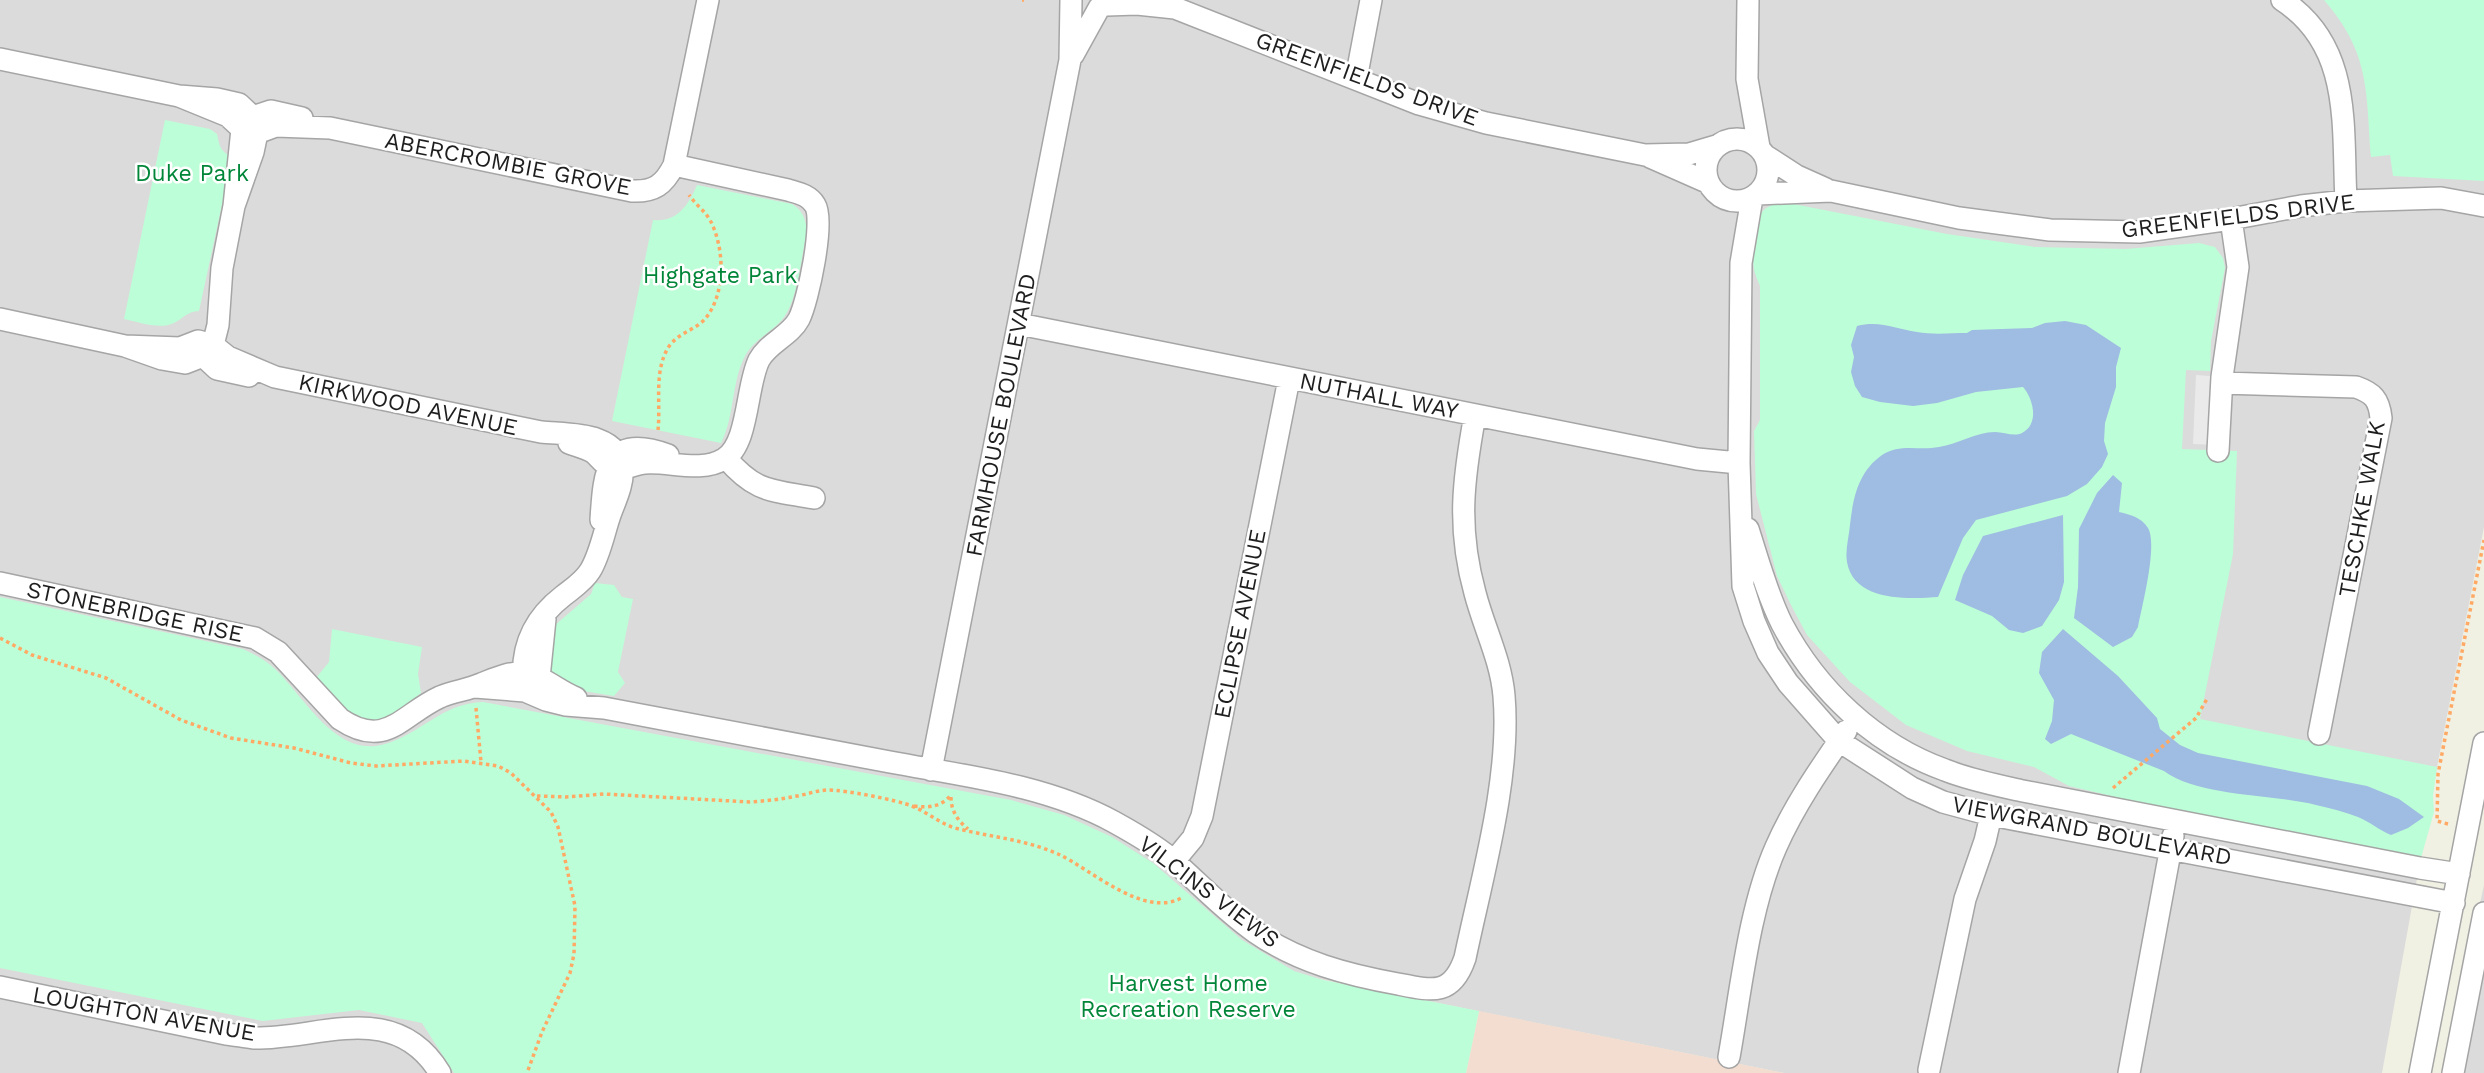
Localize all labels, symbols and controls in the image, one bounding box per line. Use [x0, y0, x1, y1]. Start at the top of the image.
street label: GREENFIELDS DRIVE [1252, 26, 1482, 132]
street label: ABERCROMBIE GROVE [383, 127, 633, 201]
park label: Duke Park [135, 160, 249, 187]
street label: GREENFIELDS DRIVE [2120, 188, 2356, 244]
park label: Highgate Park [643, 262, 797, 289]
street label: FARMHOUSE BOULEVARD [960, 271, 1042, 559]
street label: NUTHALL WAY [1297, 367, 1461, 425]
street label: KIRKWOOD AVENUE [296, 369, 520, 441]
street label: TESCHKE WALK [2333, 419, 2391, 599]
street label: ECLIPSE AVENUE [1208, 527, 1272, 721]
street label: STONEBRIDGE RISE [24, 576, 246, 648]
street label: VIEWGRAND BOULEVARD [1950, 791, 2234, 871]
street label: VILCINS VIEWS [1133, 830, 1285, 954]
park label: Harvest Home Recreation Reserve [1080, 970, 1296, 1023]
street label: LOUGHTON AVENUE [30, 981, 258, 1047]

